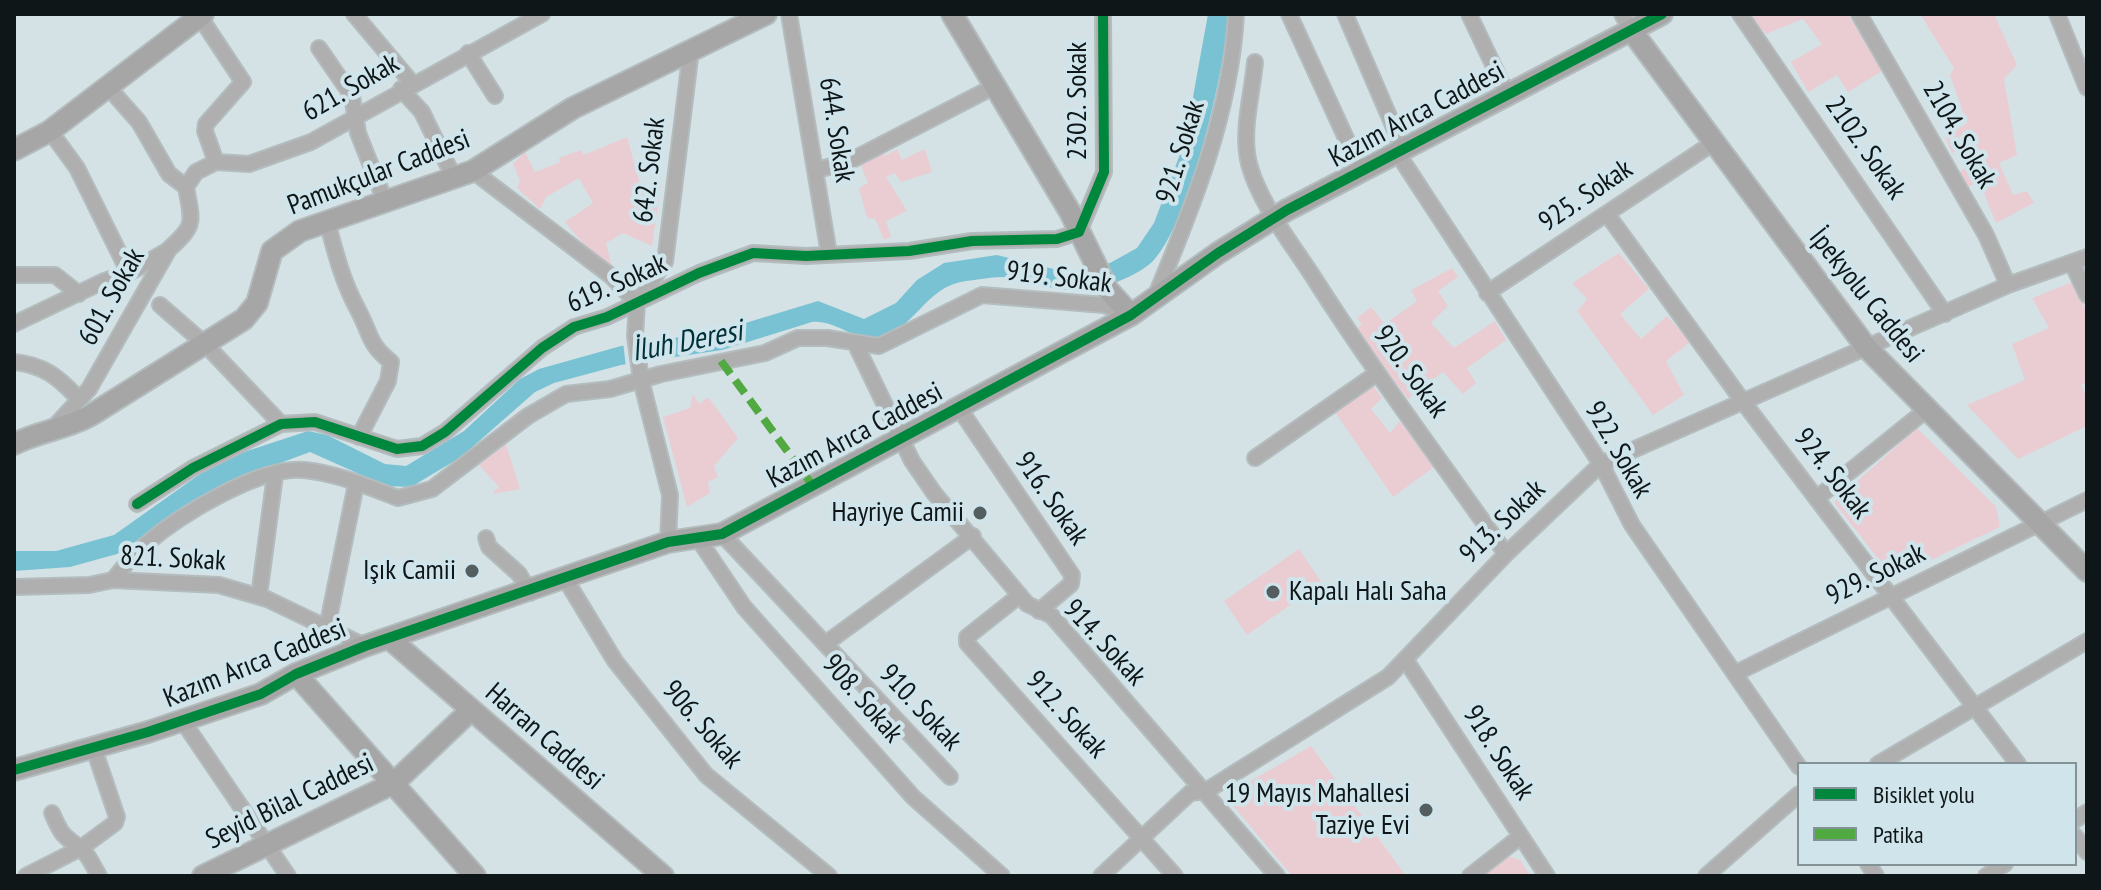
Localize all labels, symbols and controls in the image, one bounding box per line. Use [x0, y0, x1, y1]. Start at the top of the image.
street label: 2302. Sokak [1061, 42, 1095, 160]
street label: 621. Sokak [297, 47, 405, 129]
street label: Kazım Arıca Caddesi [1324, 55, 1510, 175]
street label: 644. Sokak [811, 75, 861, 185]
street label: 2104. Sokak [1915, 75, 2003, 195]
street label: 2102. Sokak [1817, 90, 1913, 206]
street label: 921. Sokak [1149, 97, 1213, 207]
street label: 642. Sokak [627, 115, 673, 225]
street label: Pamukçular Caddesi [283, 123, 475, 223]
street label: 925. Sokak [1533, 153, 1639, 239]
street label: İpekyolu Caddesi [1802, 222, 1930, 370]
street label: 601. Sokak [72, 243, 152, 351]
street label: 619. Sokak [562, 247, 672, 321]
street label: 919. Sokak [1004, 255, 1114, 301]
water label: İluh Deresi [629, 314, 745, 370]
street label: 920. Sokak [1365, 319, 1455, 425]
street label: Kazım Arıca Caddesi [762, 376, 948, 496]
street label: 922. Sokak [1577, 396, 1659, 504]
street label: 924. Sokak [1786, 422, 1878, 526]
street label: 916. Sokak [1007, 446, 1095, 552]
street label: 913. Sokak [1453, 473, 1553, 571]
place label: Hayriye Camii [831, 496, 964, 530]
marker: Hayriye Camii [971, 504, 989, 522]
street label: 929. Sokak [1821, 537, 1931, 613]
street label: 821. Sokak [119, 539, 227, 579]
place label: Işık Camii [363, 554, 456, 588]
marker: Işık Camii [463, 562, 481, 580]
place label: Kapalı Halı Saha [1289, 575, 1447, 609]
marker: Kapalı Halı Saha [1264, 583, 1282, 601]
street label: 914. Sokak [1056, 593, 1152, 693]
street label: Kazım Arıca Caddesi [159, 612, 351, 716]
street label: 908. Sokak [815, 648, 909, 750]
street label: 910. Sokak [872, 658, 968, 758]
street label: 912. Sokak [1018, 664, 1114, 766]
street label: 906. Sokak [655, 674, 749, 776]
street label: Harran Caddesi [478, 676, 610, 798]
street label: 918. Sokak [1455, 700, 1541, 806]
street label: Seyid Bilal Caddesi [201, 747, 379, 857]
legend [1797, 762, 2077, 866]
place label: 19 Mayıs Mahallesi Taziye Evi [1225, 777, 1410, 843]
text: Bisiklet yolu [1873, 779, 1975, 810]
marker: 19 Mayıs Mahallesi Taziye Evi [1417, 801, 1435, 819]
text: Patika [1873, 819, 1924, 850]

